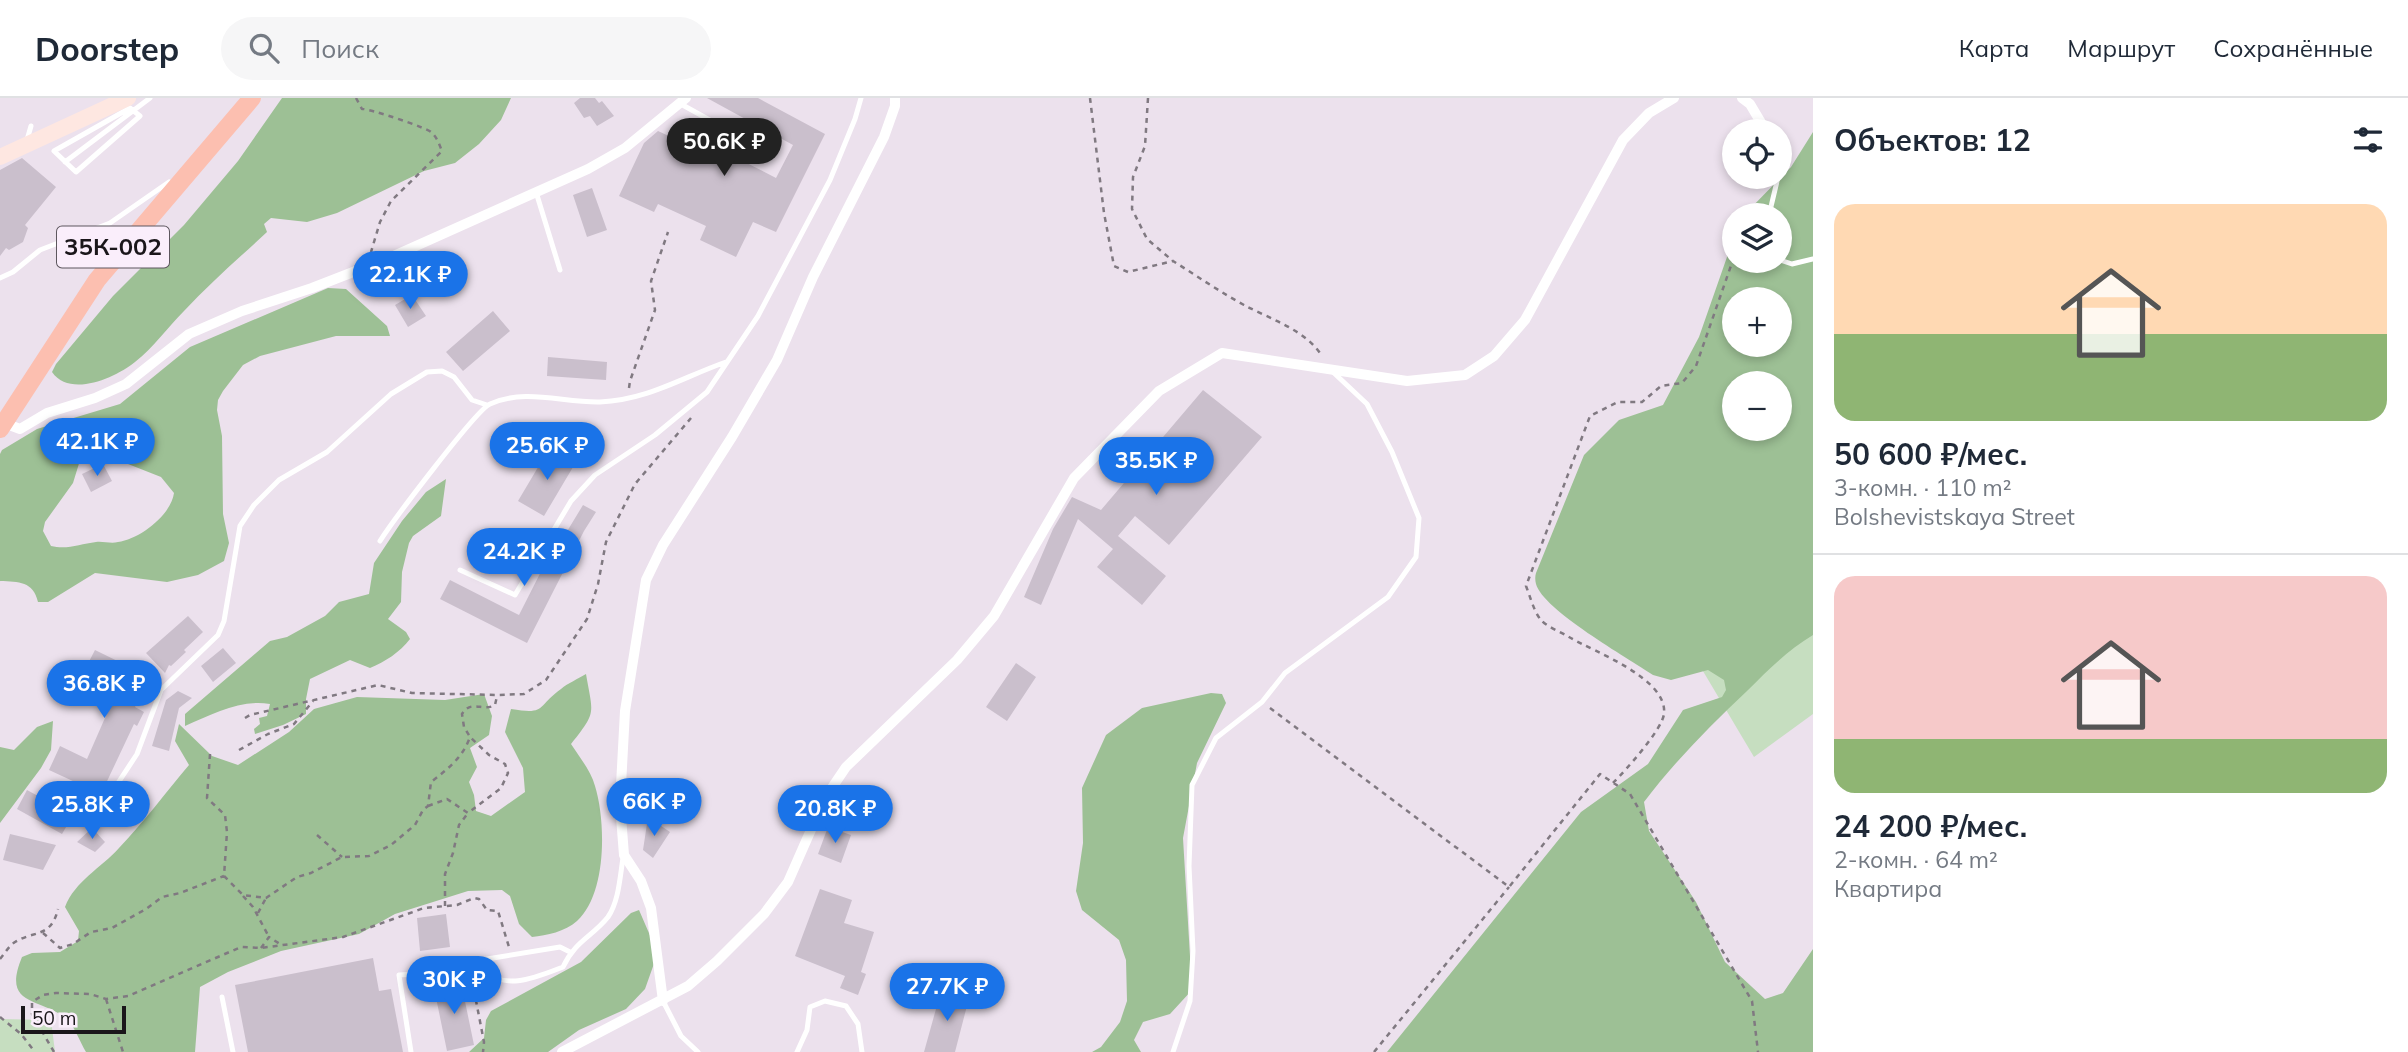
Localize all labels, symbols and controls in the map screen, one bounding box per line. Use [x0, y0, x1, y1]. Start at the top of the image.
search box [221, 17, 711, 80]
text: Doorstep [35, 28, 179, 69]
icon: search [245, 29, 283, 67]
text: Поиск [301, 32, 379, 65]
text: Карта [1959, 33, 2029, 63]
text: Маршрут [2067, 33, 2175, 63]
text: Сохранённые [2213, 33, 2373, 63]
pin: 50.6K ₽ [659, 118, 789, 178]
map controls [1722, 119, 1792, 441]
button: locate [1722, 119, 1792, 189]
text: Объектов: 12 [1834, 121, 2031, 159]
icon: filters [2349, 121, 2387, 159]
text: 50.6K ₽ [683, 126, 765, 155]
button: layers [1722, 203, 1792, 273]
road number: 35К-002 [57, 226, 169, 267]
icon: home [2048, 250, 2174, 376]
pin: 22.1K ₽ [345, 252, 475, 311]
text: 22.1K ₽ [369, 259, 451, 288]
button: + [1722, 287, 1792, 357]
button: − [1722, 371, 1792, 441]
pin: 42.1K ₽ [32, 418, 162, 478]
pin: 25.6K ₽ [482, 422, 612, 482]
text: 42.1K ₽ [56, 426, 138, 455]
text: 25.6K ₽ [506, 430, 588, 459]
text: 50 600 ₽/мес. [1834, 435, 2027, 473]
pin: 35.5K ₽ [1091, 438, 1221, 497]
text: 35.5K ₽ [1115, 445, 1197, 474]
text: 3-комн. · 110 m² [1834, 473, 2012, 502]
text: Bolshevistskaya Street [1834, 502, 2075, 531]
pin: 24.2K ₽ [459, 528, 589, 588]
text: 24.2K ₽ [483, 536, 565, 565]
icon: home [2048, 622, 2174, 748]
pin: 36.8K ₽ [39, 660, 169, 720]
text: 36.8K ₽ [63, 668, 145, 697]
pin: 66K ₽ [605, 778, 703, 838]
pin: 25.8K ₽ [27, 782, 157, 841]
text: 66K ₽ [622, 786, 686, 815]
pin: 20.8K ₽ [770, 786, 900, 845]
text: 25.8K ₽ [51, 789, 133, 818]
text: 20.8K ₽ [794, 793, 876, 822]
text: 24 200 ₽/мес. [1834, 807, 2027, 845]
text: 2-комн. · 64 m² [1834, 845, 1998, 874]
text: Квартира [1834, 874, 1942, 903]
pin: 30K ₽ [405, 956, 503, 1016]
text: 30K ₽ [422, 964, 486, 993]
pin: 27.7K ₽ [882, 964, 1012, 1023]
text: 27.7K ₽ [906, 971, 988, 1000]
scale bar [21, 1003, 126, 1035]
text: 50 m [32, 1006, 76, 1030]

